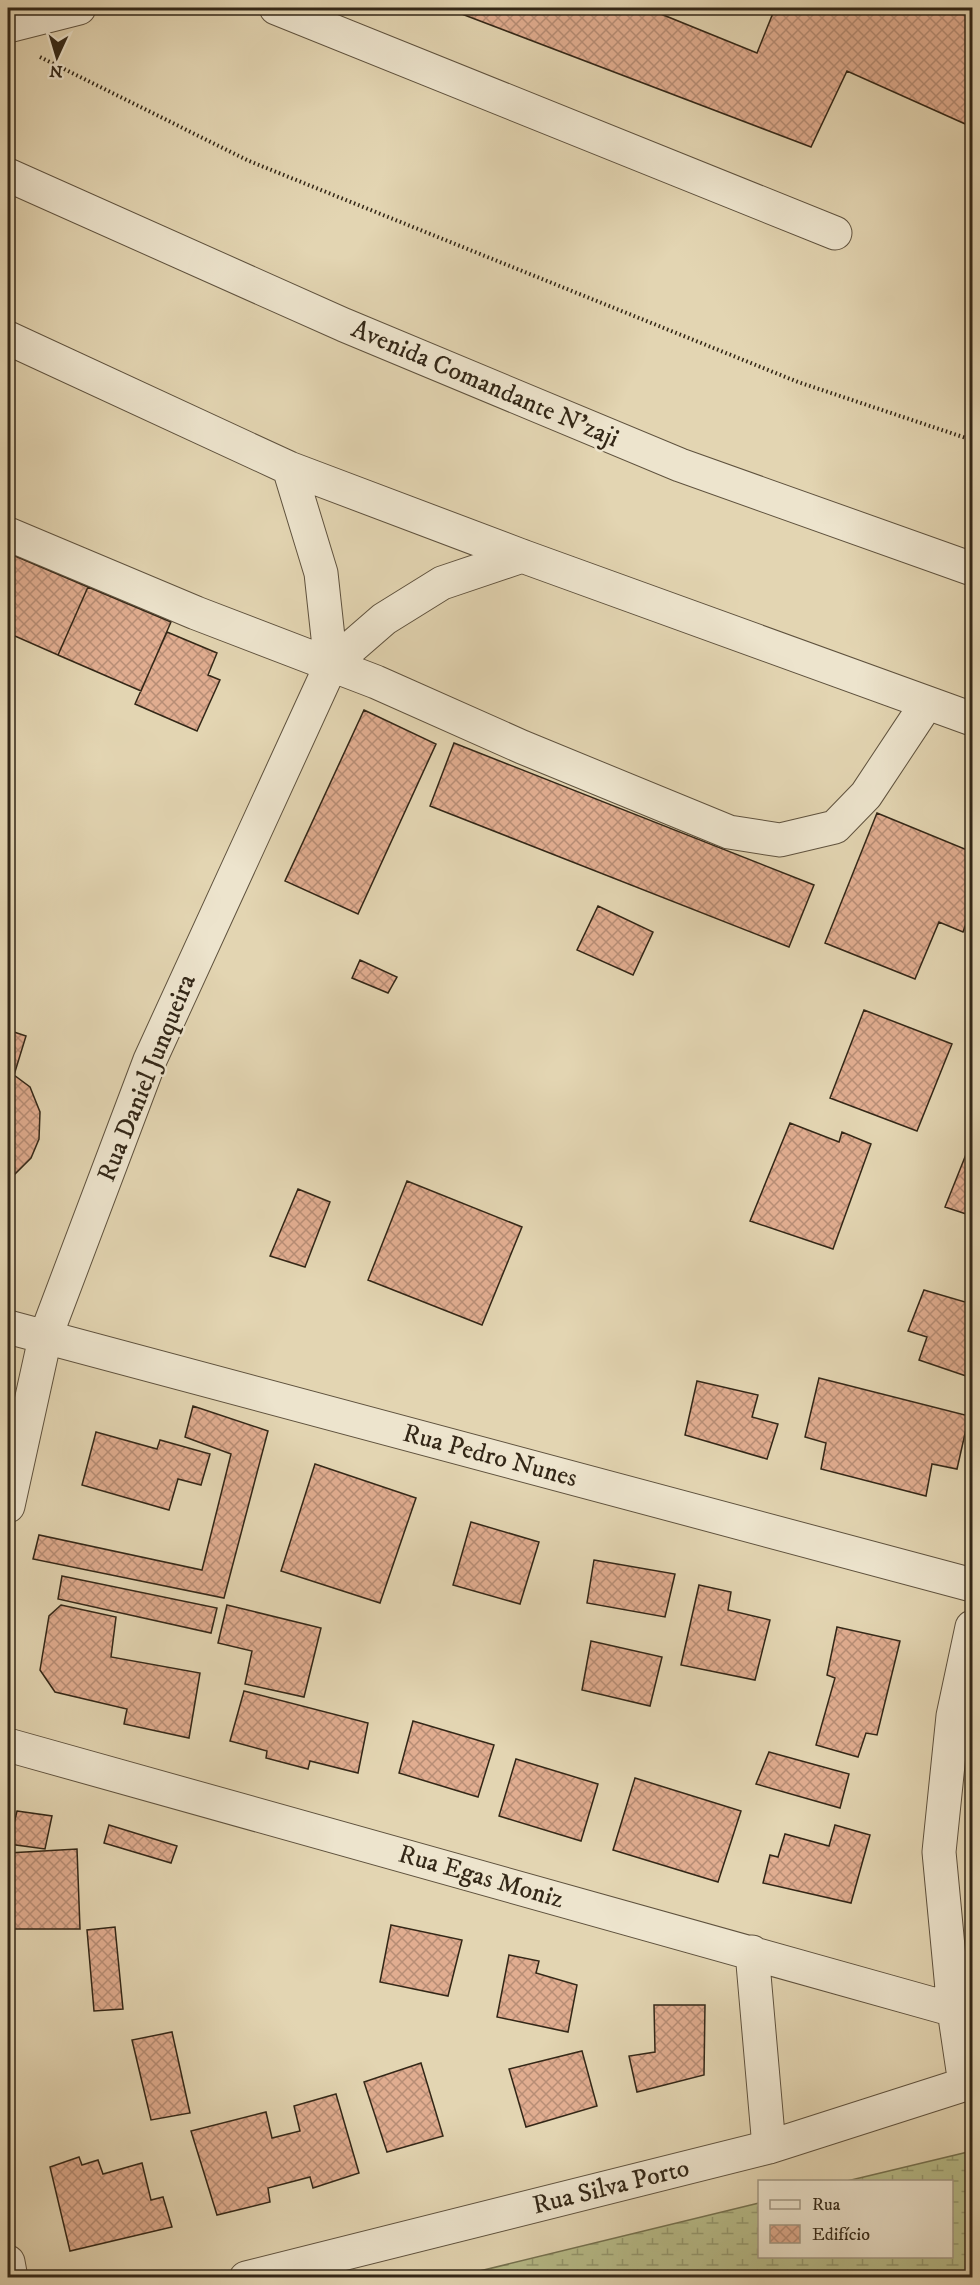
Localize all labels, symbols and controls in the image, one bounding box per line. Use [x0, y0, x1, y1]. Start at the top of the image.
north arrow [27, 27, 87, 87]
text: N [49, 61, 63, 81]
street label: Avenida Comandante N'zaji [346, 313, 624, 455]
street label: Rua Daniel Junqueira [90, 969, 204, 1187]
street label: Rua Pedro Nunes [399, 1417, 581, 1495]
street label: Rua Egas Moniz [395, 1838, 567, 1916]
street label: Rua Silva Porto [529, 2152, 693, 2222]
legend [758, 2180, 953, 2258]
text: Rua [812, 2194, 841, 2216]
text: Edifício [812, 2224, 870, 2246]

